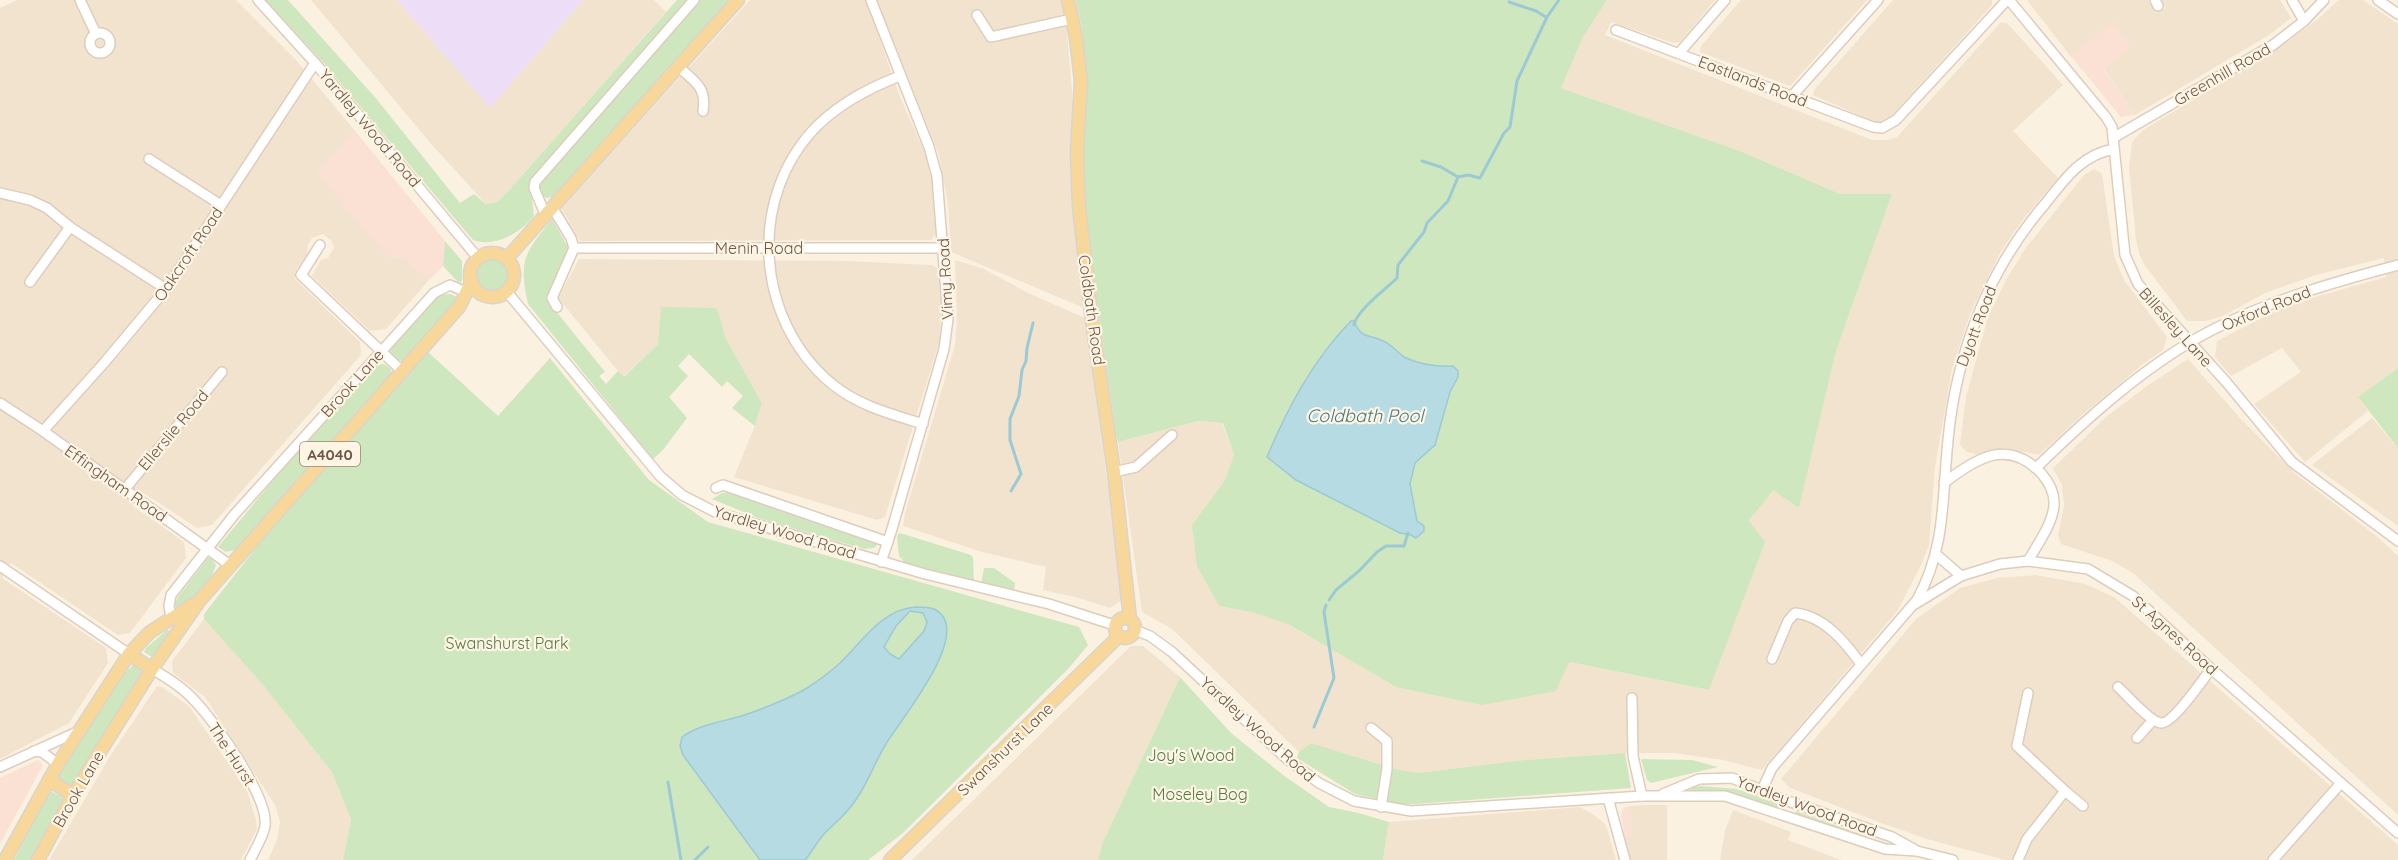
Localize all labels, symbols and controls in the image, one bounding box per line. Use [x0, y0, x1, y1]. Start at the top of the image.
street label: Greenhill Road [2170, 38, 2274, 110]
street label: Eastlands Road [1695, 51, 1811, 111]
street label: Yardley Wood Road [315, 65, 425, 191]
street label: Oakcroft Road [149, 203, 227, 305]
street label: Menin Road [715, 238, 803, 258]
street label: Vimy Road [933, 238, 957, 320]
street label: Coldbath Road [1074, 254, 1110, 366]
street label: Oxford Road [2219, 281, 2313, 335]
street label: Dyott Road [1951, 283, 2001, 369]
street label: Billesley Lane [2135, 283, 2217, 371]
street label: Brook Lane [316, 345, 388, 421]
street label: Ellerslie Road [133, 386, 213, 474]
water label: Coldbath Pool [1307, 404, 1425, 427]
street label: Effingham Road [61, 440, 171, 526]
road number: A4040 [300, 442, 360, 466]
street label: Yardley Wood Road [711, 501, 859, 563]
street label: St Agnes Road [2128, 591, 2222, 679]
park label: Swanshurst Park [445, 633, 569, 653]
street label: Yardley Wood Road [1196, 672, 1320, 786]
street label: Swanshurst Lane [953, 698, 1057, 800]
street label: The Hurst [204, 718, 260, 790]
park label: Joy's Wood [1147, 745, 1235, 765]
street label: Brook Lane [48, 747, 108, 831]
street label: Yardley Wood Road [1734, 771, 1880, 841]
park label: Moseley Bog [1152, 784, 1248, 804]

